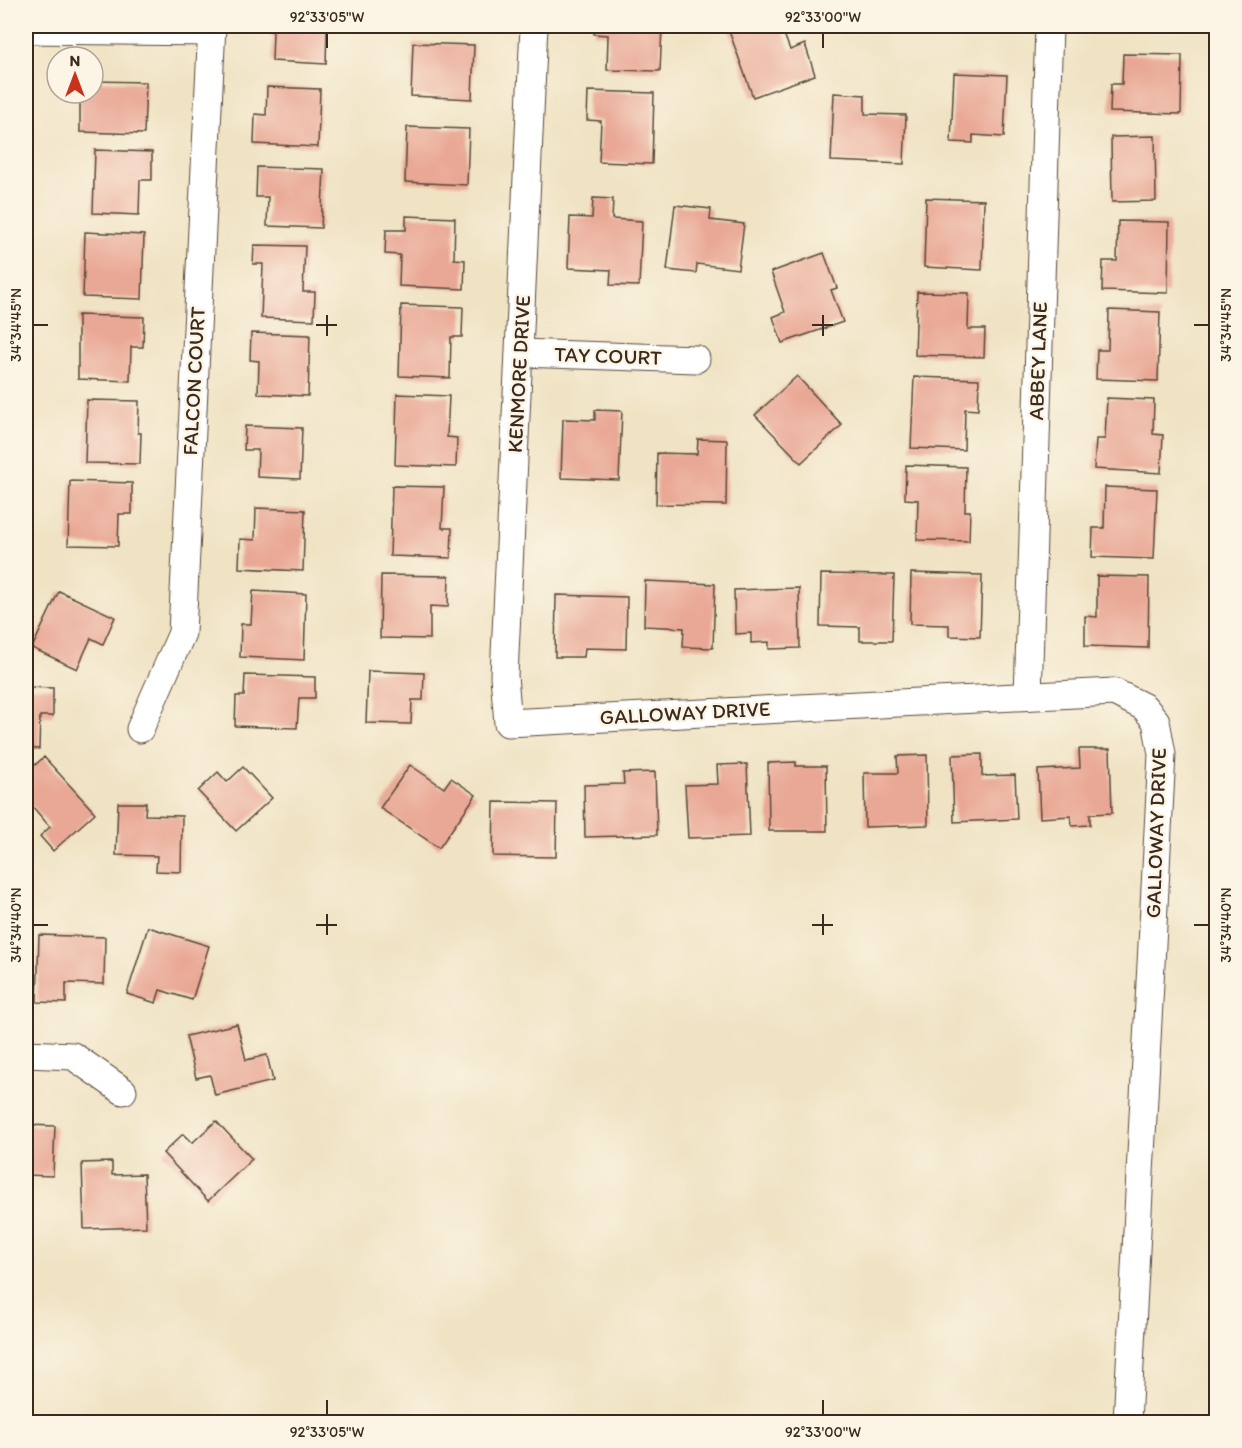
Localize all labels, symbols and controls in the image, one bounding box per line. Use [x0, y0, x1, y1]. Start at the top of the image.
text: 92°33'05"W [290, 8, 365, 26]
text: 92°33'00"W [785, 8, 861, 26]
north arrow [45, 45, 105, 105]
text: N [70, 51, 80, 70]
text: 34°34'45"N [7, 288, 25, 362]
text: 34°34'45"N [1217, 288, 1235, 362]
street label: KENMORE DRIVE [502, 294, 535, 454]
street label: ABBEY LANE [1023, 301, 1052, 421]
street label: FALCON COURT [177, 306, 210, 456]
street label: TAY COURT [554, 341, 663, 370]
street label: GALLOWAY DRIVE [599, 696, 771, 729]
street label: GALLOWAY DRIVE [1140, 747, 1171, 919]
text: 34°34'40"N [7, 887, 25, 963]
text: 34°34'40"N [1217, 887, 1235, 963]
text: 92°33'05"W [290, 1423, 365, 1441]
text: 92°33'00"W [785, 1423, 861, 1441]

